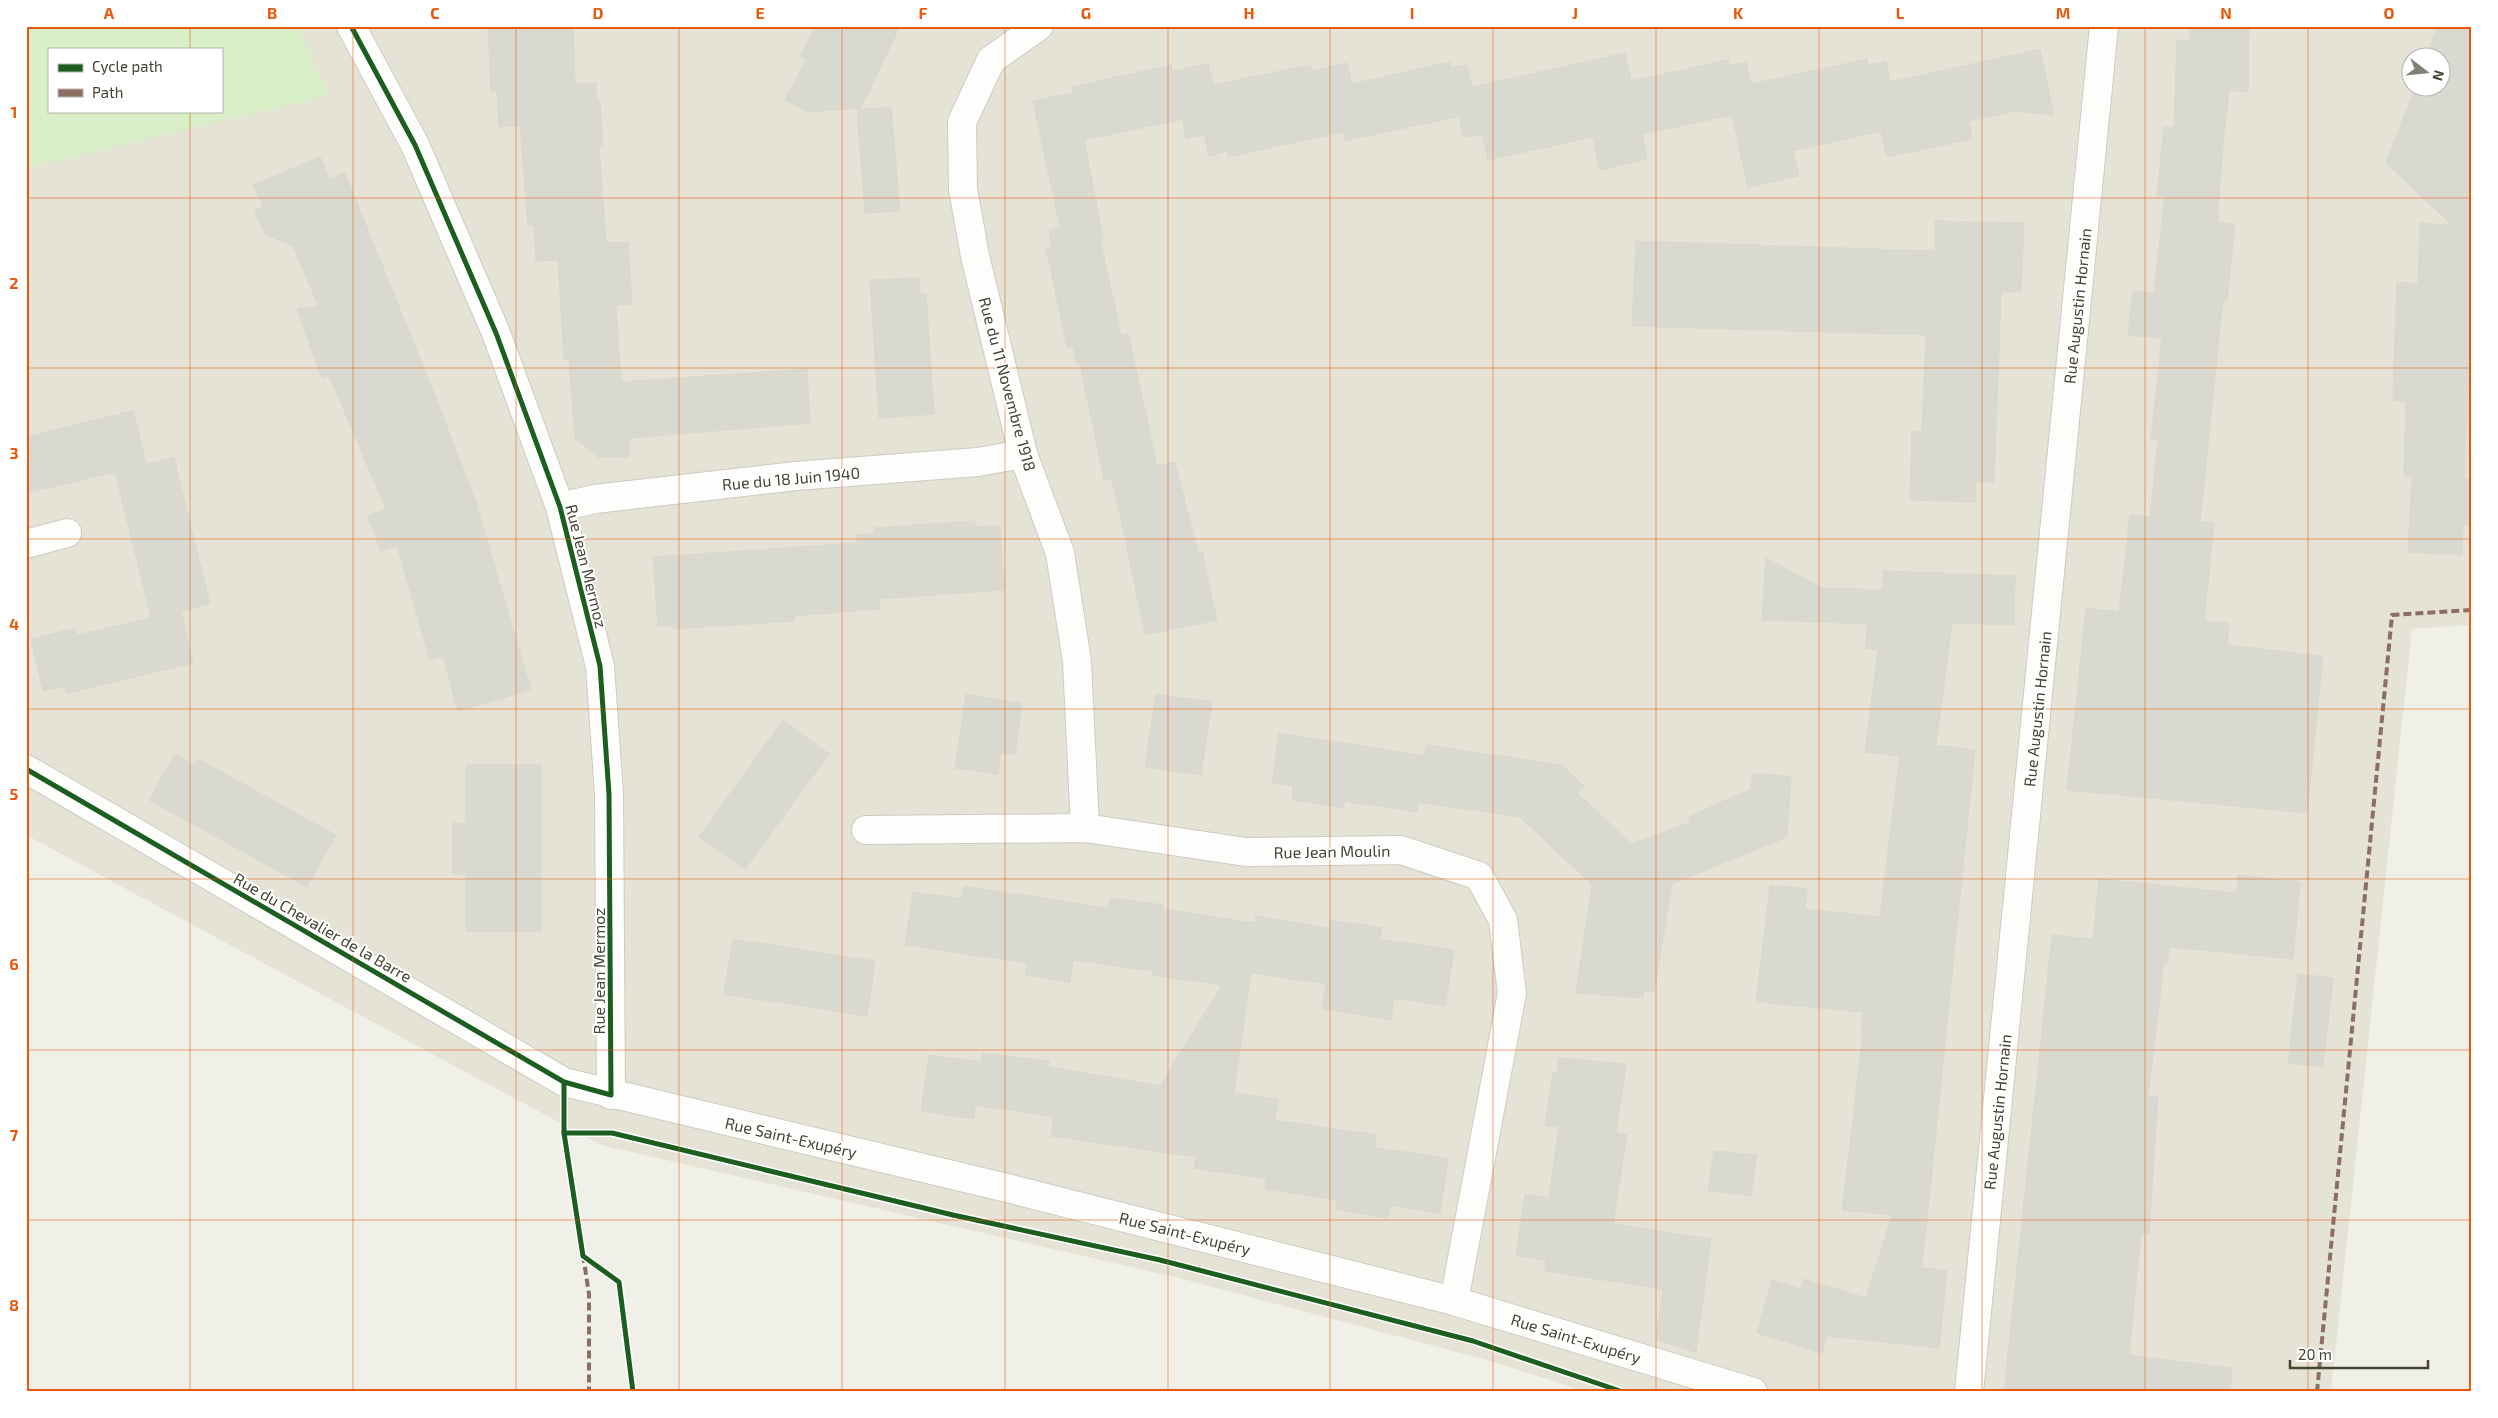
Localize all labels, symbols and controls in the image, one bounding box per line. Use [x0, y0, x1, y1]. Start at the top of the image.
text: A [104, 3, 115, 22]
text: B [267, 3, 277, 22]
text: C [430, 3, 440, 22]
text: D [593, 3, 604, 22]
text: E [755, 3, 765, 22]
text: F [919, 3, 928, 22]
text: G [1081, 3, 1091, 22]
text: H [1243, 3, 1255, 22]
text: I [1410, 3, 1414, 22]
text: J [1572, 3, 1578, 22]
text: K [1733, 3, 1744, 22]
text: L [1896, 3, 1905, 22]
text: M [2056, 3, 2070, 22]
text: N [2220, 3, 2232, 22]
text: O [2383, 3, 2395, 22]
legend [48, 48, 222, 112]
north arrow [2400, 48, 2450, 98]
text: Cycle path [92, 57, 163, 75]
text: N [2429, 69, 2449, 83]
text: Path [92, 83, 123, 101]
text: 1 [11, 102, 17, 121]
street label: Rue Augustin Hornain [2059, 227, 2095, 385]
text: 2 [9, 273, 19, 292]
street label: Rue du 11 Novembre 1918 [976, 295, 1040, 473]
text: 3 [9, 443, 19, 462]
street label: Rue du 18 Juin 1940 [721, 462, 861, 494]
street label: Rue Jean Mermoz [562, 502, 612, 630]
text: 4 [9, 614, 19, 633]
street label: Rue Augustin Hornain [2019, 630, 2055, 788]
text: 5 [10, 784, 19, 803]
street label: Rue Jean Moulin [1273, 840, 1391, 862]
street label: Rue du Chevalier de la Barre [231, 868, 415, 986]
street label: Rue Jean Mermoz [589, 908, 608, 1034]
text: 6 [9, 954, 19, 973]
street label: Rue Augustin Hornain [1979, 1033, 2015, 1191]
street label: Rue Saint-Exupéry [723, 1113, 859, 1162]
text: 7 [10, 1125, 19, 1144]
street label: Rue Saint-Exupéry [1117, 1207, 1253, 1259]
text: 8 [9, 1295, 19, 1314]
street label: Rue Saint-Exupéry [1509, 1309, 1644, 1367]
scale bar [2290, 1338, 2428, 1370]
text: 20 m [2298, 1345, 2332, 1363]

